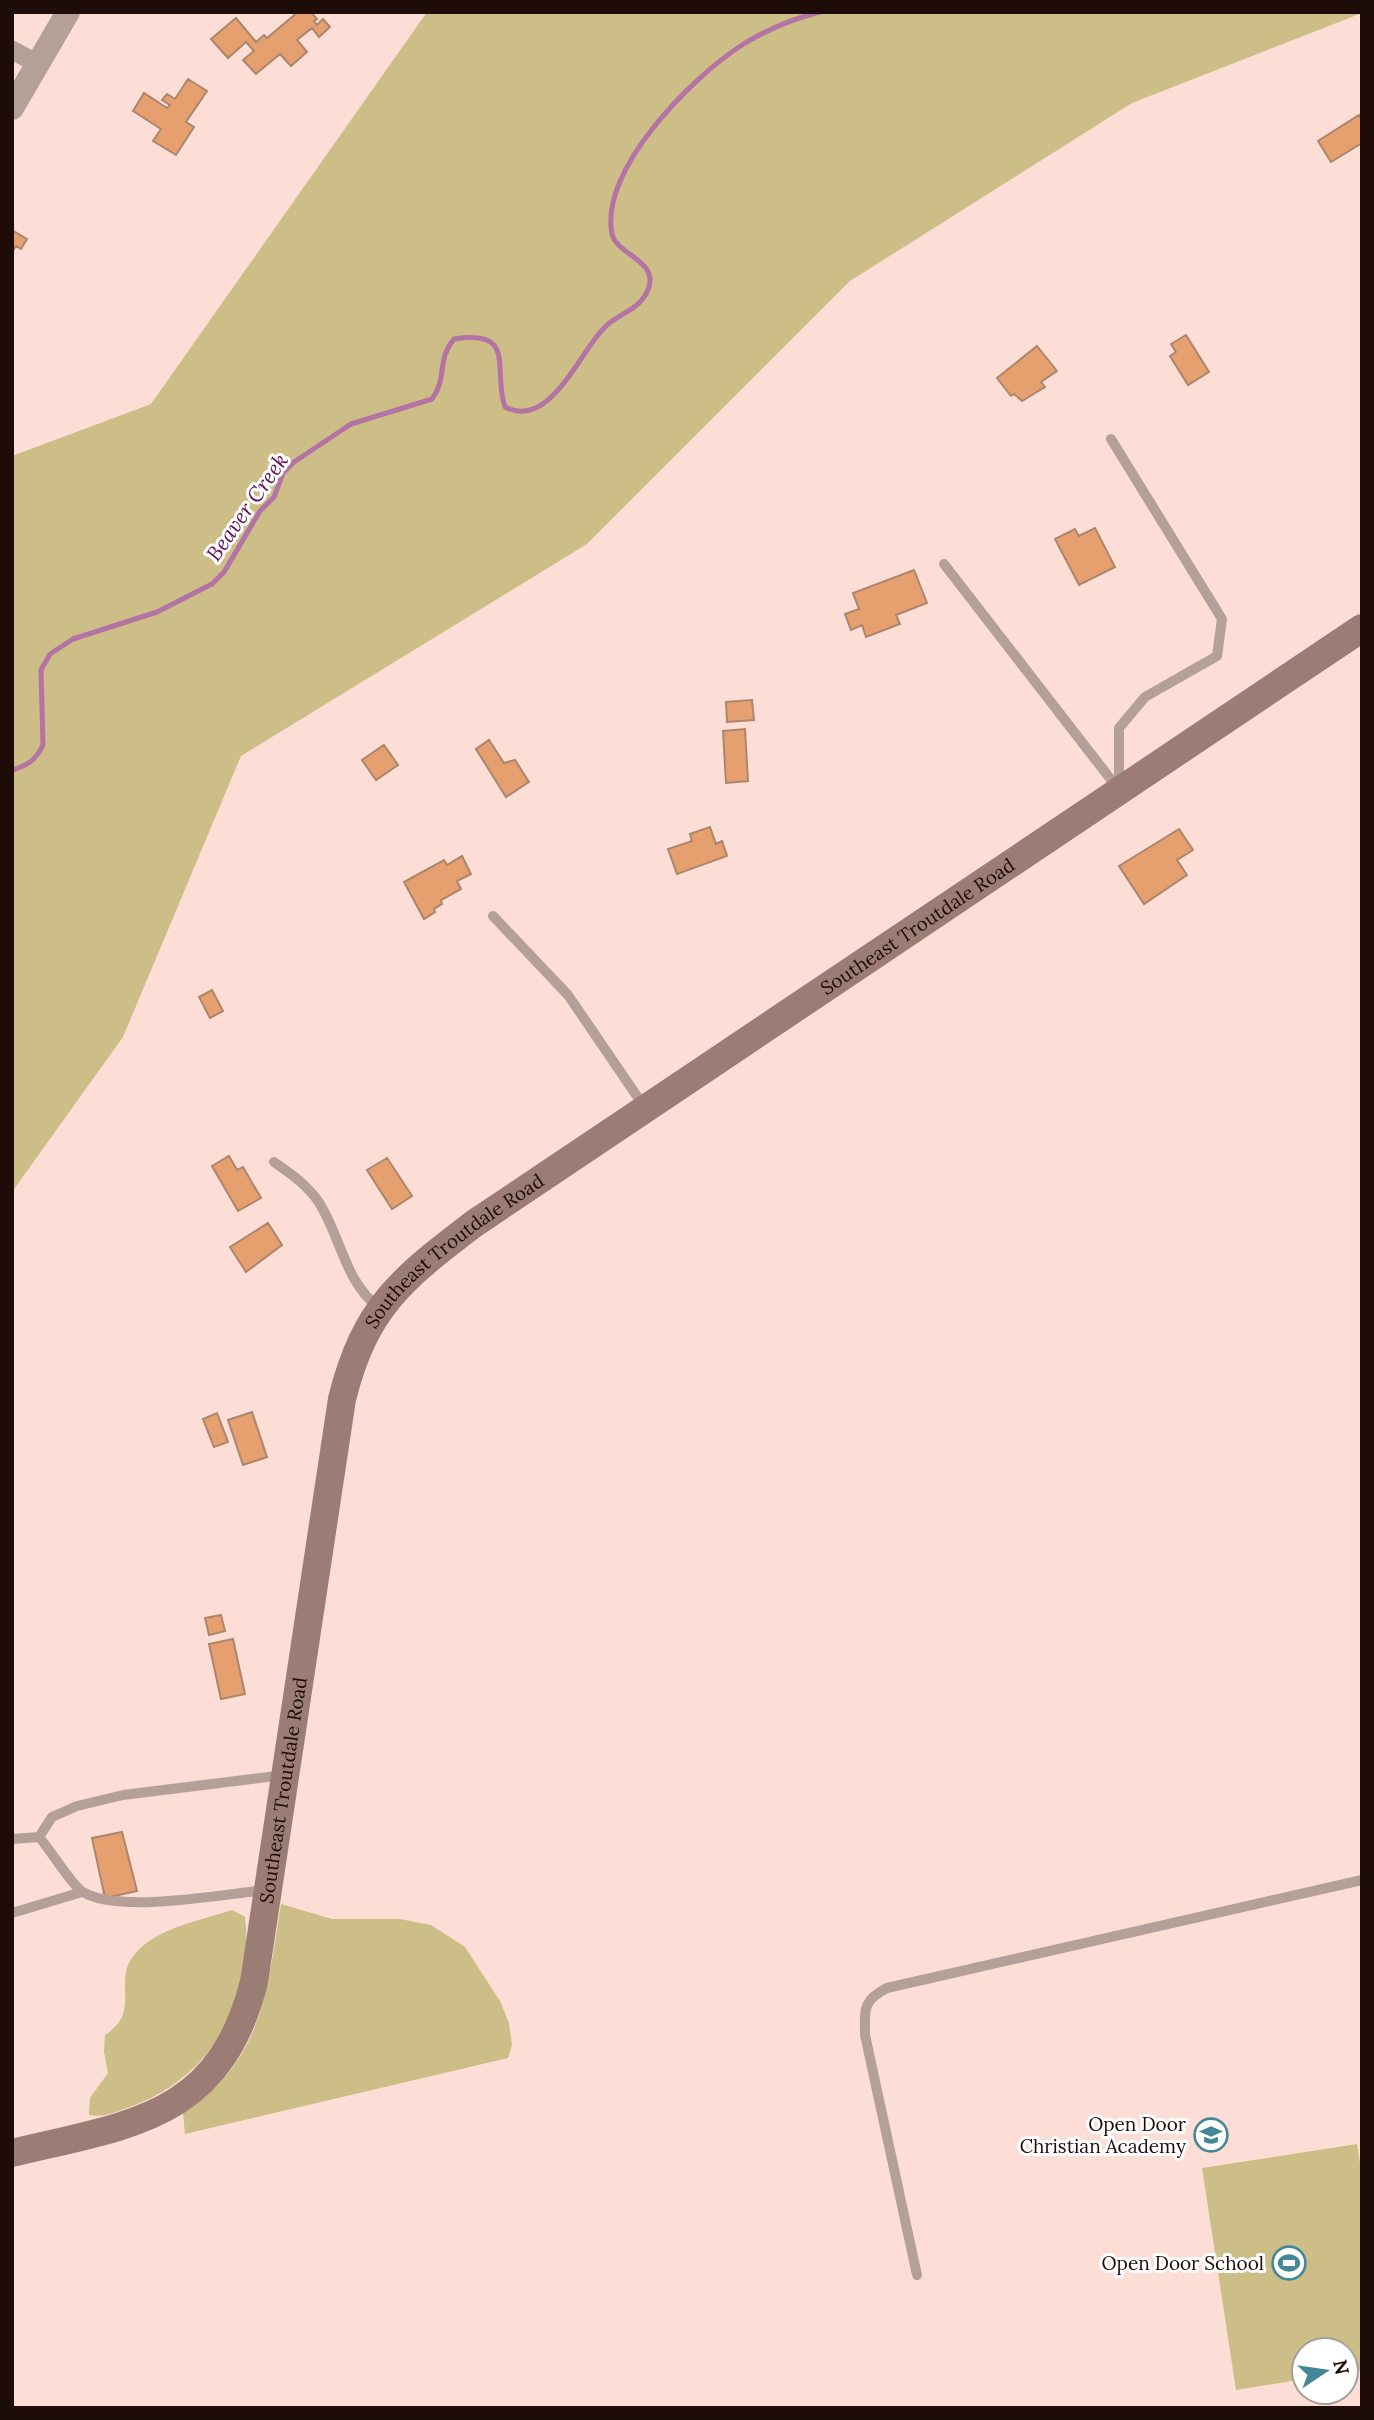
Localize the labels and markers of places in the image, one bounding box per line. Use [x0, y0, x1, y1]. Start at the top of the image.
place label: Open Door Christian Academy [1020, 2112, 1187, 2158]
school or university icon: Open Door Christian Academy [1192, 2116, 1230, 2154]
sports icon: Open Door School [1270, 2244, 1308, 2282]
place label: Open Door School [1101, 2251, 1264, 2275]

